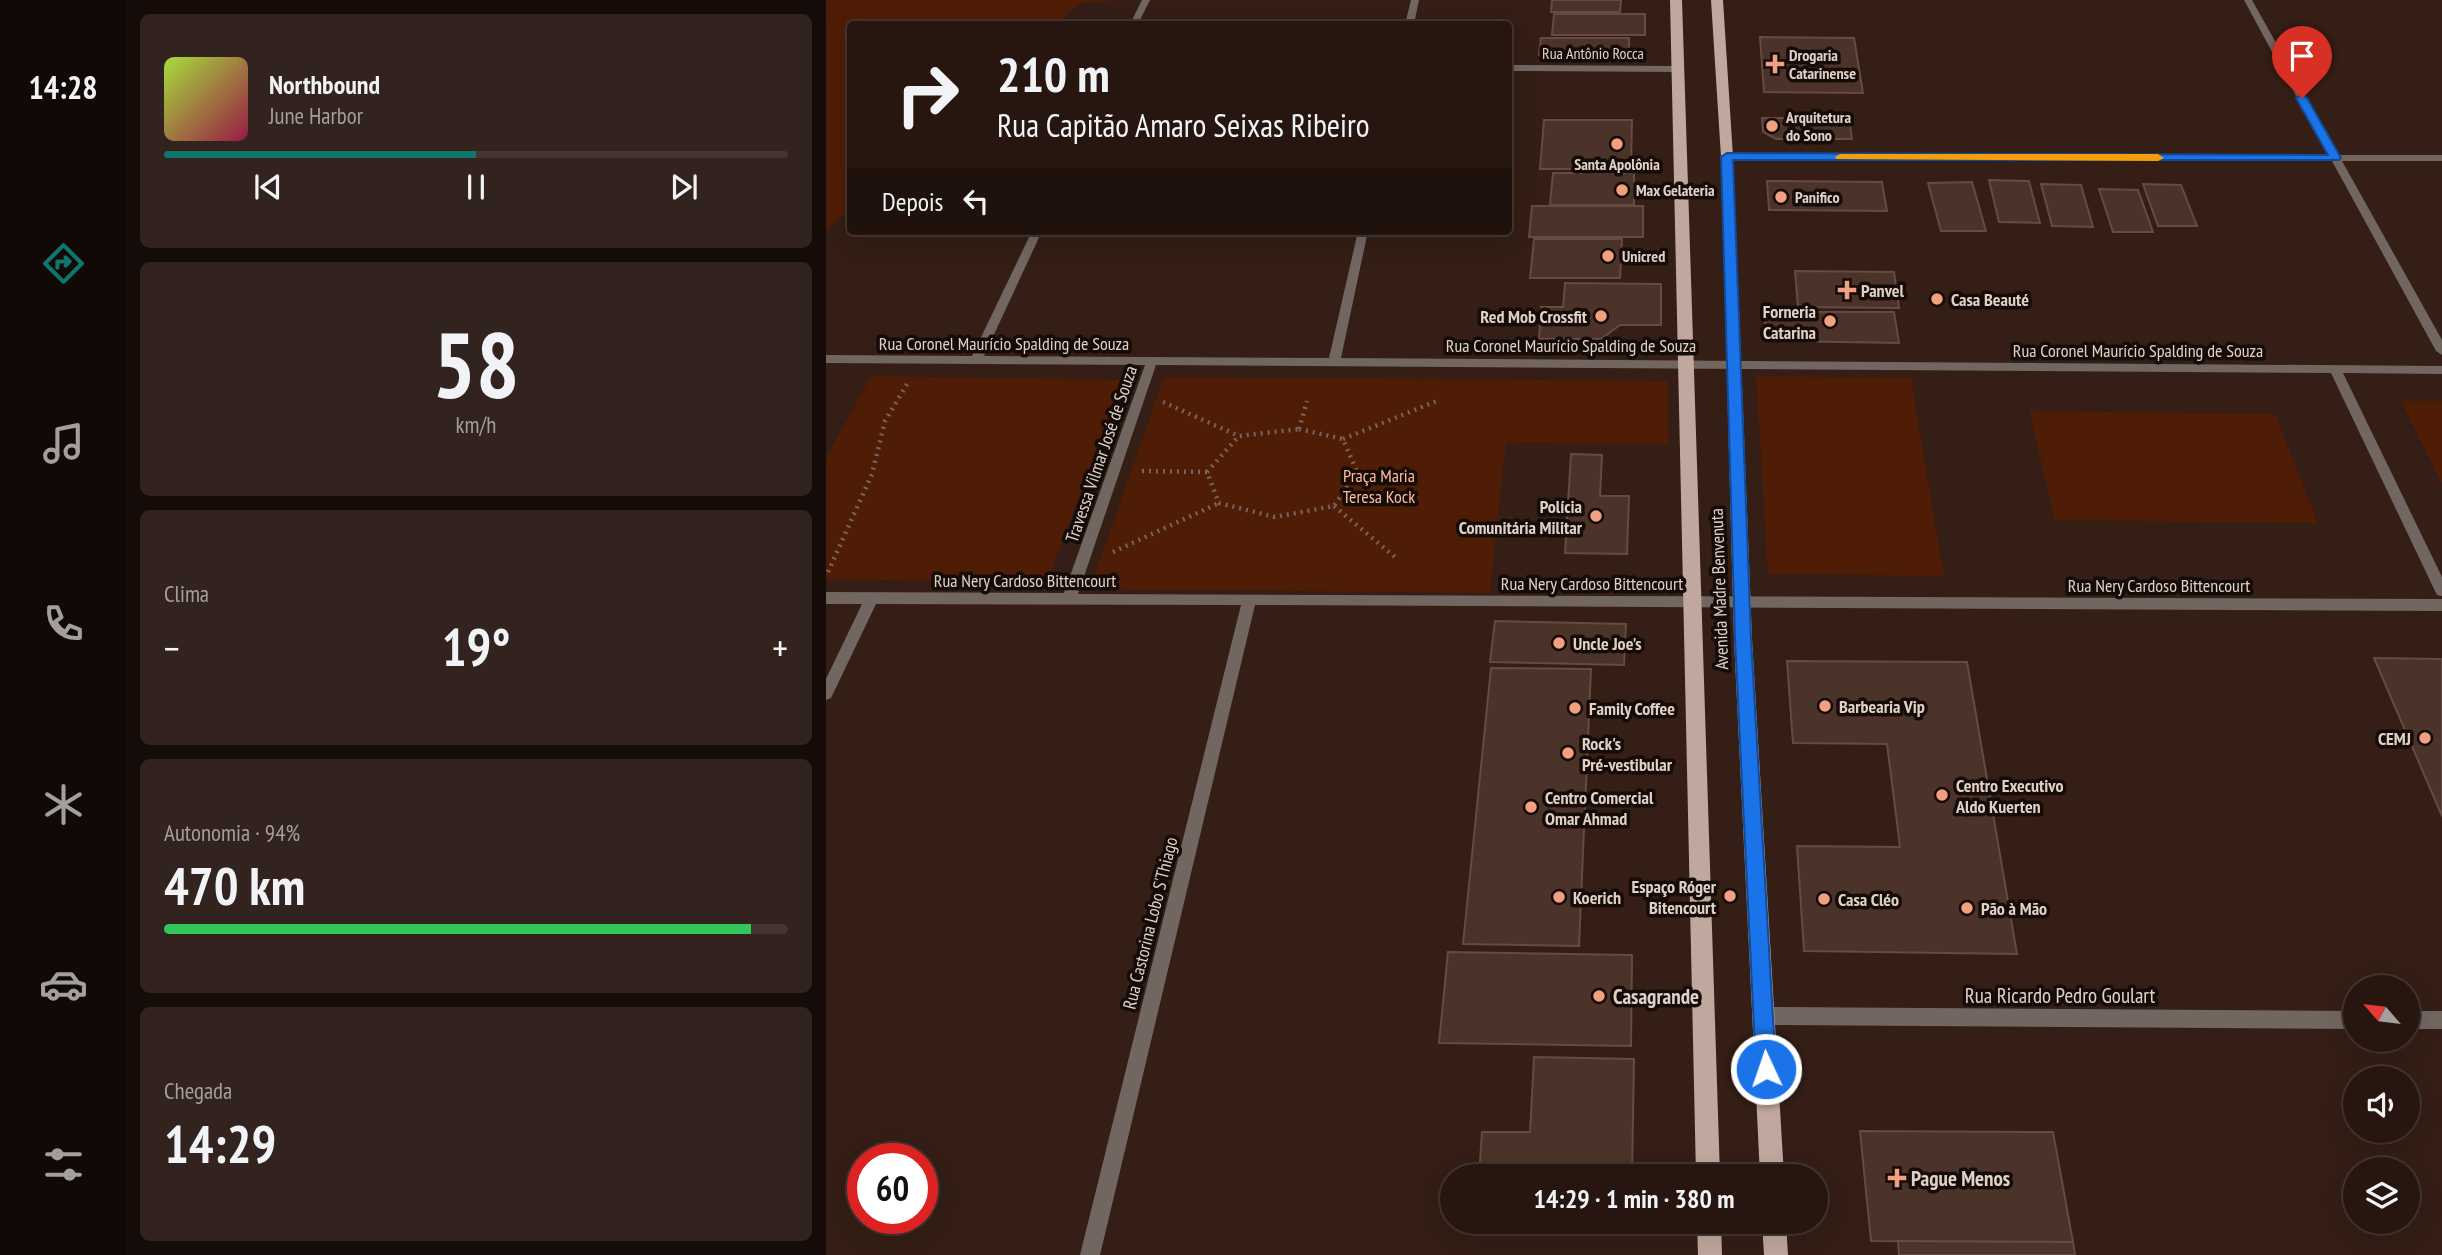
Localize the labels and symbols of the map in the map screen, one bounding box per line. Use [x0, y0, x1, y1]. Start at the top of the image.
pin [2272, 26, 2332, 98]
street label: Rua Antônio Rocca [1542, 43, 1644, 63]
place label: Drogaria Catarinense [1789, 45, 1856, 83]
marker: Drogaria Catarinense [1767, 56, 1783, 72]
place label: Arquitetura do Sono [1785, 107, 1852, 145]
marker: Arquitetura do Sono [1764, 118, 1780, 134]
marker: Santa Apolônia [1609, 136, 1625, 152]
place label: Santa Apolônia [1574, 154, 1660, 174]
place label: Max Gelateria [1636, 180, 1715, 200]
marker: Max Gelateria [1614, 182, 1630, 198]
place label: Panifico [1795, 187, 1840, 207]
marker: Panifico [1773, 189, 1789, 205]
place label: Unicred [1622, 246, 1665, 266]
marker: Unicred [1600, 248, 1616, 264]
place label: Panvel [1861, 279, 1904, 302]
marker: Panvel [1839, 282, 1855, 298]
place label: Casa Beauté [1951, 288, 2029, 311]
marker: Casa Beauté [1929, 291, 1945, 307]
place label: Forneria Catarina [1763, 300, 1816, 344]
place label: Red Mob Crossfit [1480, 305, 1588, 328]
marker: Red Mob Crossfit [1593, 308, 1609, 324]
marker: Forneria Catarina [1822, 313, 1838, 329]
street label: Rua Coronel Maurício Spalding de Souza [879, 332, 1129, 355]
street label: Rua Coronel Maurício Spalding de Souza [1446, 334, 1696, 357]
street label: Rua Coronel Maurício Spalding de Souza [2013, 339, 2263, 362]
street label: Travessa Vilmar José de Souza [1060, 363, 1142, 545]
park label: Praça Maria Teresa Kock [1343, 464, 1415, 508]
place label: Polícia Comunitária Militar [1459, 495, 1583, 539]
marker: Polícia Comunitária Militar [1588, 508, 1604, 524]
street label: Avenida Madre Benvenuta [1705, 508, 1733, 670]
street label: Rua Nery Cardoso Bittencourt [934, 569, 1116, 592]
street label: Rua Nery Cardoso Bittencourt [1501, 572, 1683, 595]
street label: Rua Nery Cardoso Bittencourt [2068, 574, 2250, 597]
place label: Uncle Joe's [1573, 632, 1642, 655]
marker: Uncle Joe's [1551, 635, 1567, 651]
place label: Barbearia Vip [1839, 695, 1925, 718]
place label: Family Coffee [1589, 697, 1675, 720]
marker: Barbearia Vip [1817, 698, 1833, 714]
marker: Family Coffee [1567, 700, 1583, 716]
place label: CEMJ [2378, 727, 2411, 750]
marker: CEMJ [2417, 730, 2433, 746]
place label: Rock's Pré-vestibular [1582, 732, 1673, 776]
marker: Rock's Pré-vestibular [1560, 745, 1576, 761]
place label: Centro Executivo Aldo Kuerten [1955, 774, 2063, 818]
place label: Centro Comercial Omar Ahmad [1545, 786, 1654, 830]
marker: Centro Executivo Aldo Kuerten [1934, 787, 1950, 803]
marker: Centro Comercial Omar Ahmad [1523, 799, 1539, 815]
street label: Rua Castorina Lobo S'Thiago [1117, 834, 1183, 1011]
place label: Espaço Róger Bitencourt [1631, 875, 1717, 919]
place label: Koerich [1573, 886, 1621, 909]
marker: Espaço Róger Bitencourt [1722, 888, 1738, 904]
place label: Casa Cléo [1838, 888, 1899, 911]
marker: Koerich [1551, 889, 1567, 905]
marker: Casa Cléo [1816, 891, 1832, 907]
place label: Pão à Mão [1981, 897, 2047, 920]
marker: Pão à Mão [1959, 900, 1975, 916]
north arrow [2343, 975, 2420, 1052]
street label: Rua Ricardo Pedro Goulart [1965, 982, 2156, 1009]
place label: Casagrande [1613, 983, 1699, 1010]
marker: Casagrande [1591, 988, 1607, 1004]
position arrow [1729, 1032, 1803, 1106]
speed limit sign: 60 [847, 1143, 938, 1234]
place label: Pague Menos [1911, 1165, 2010, 1192]
marker: Pague Menos [1889, 1170, 1905, 1186]

